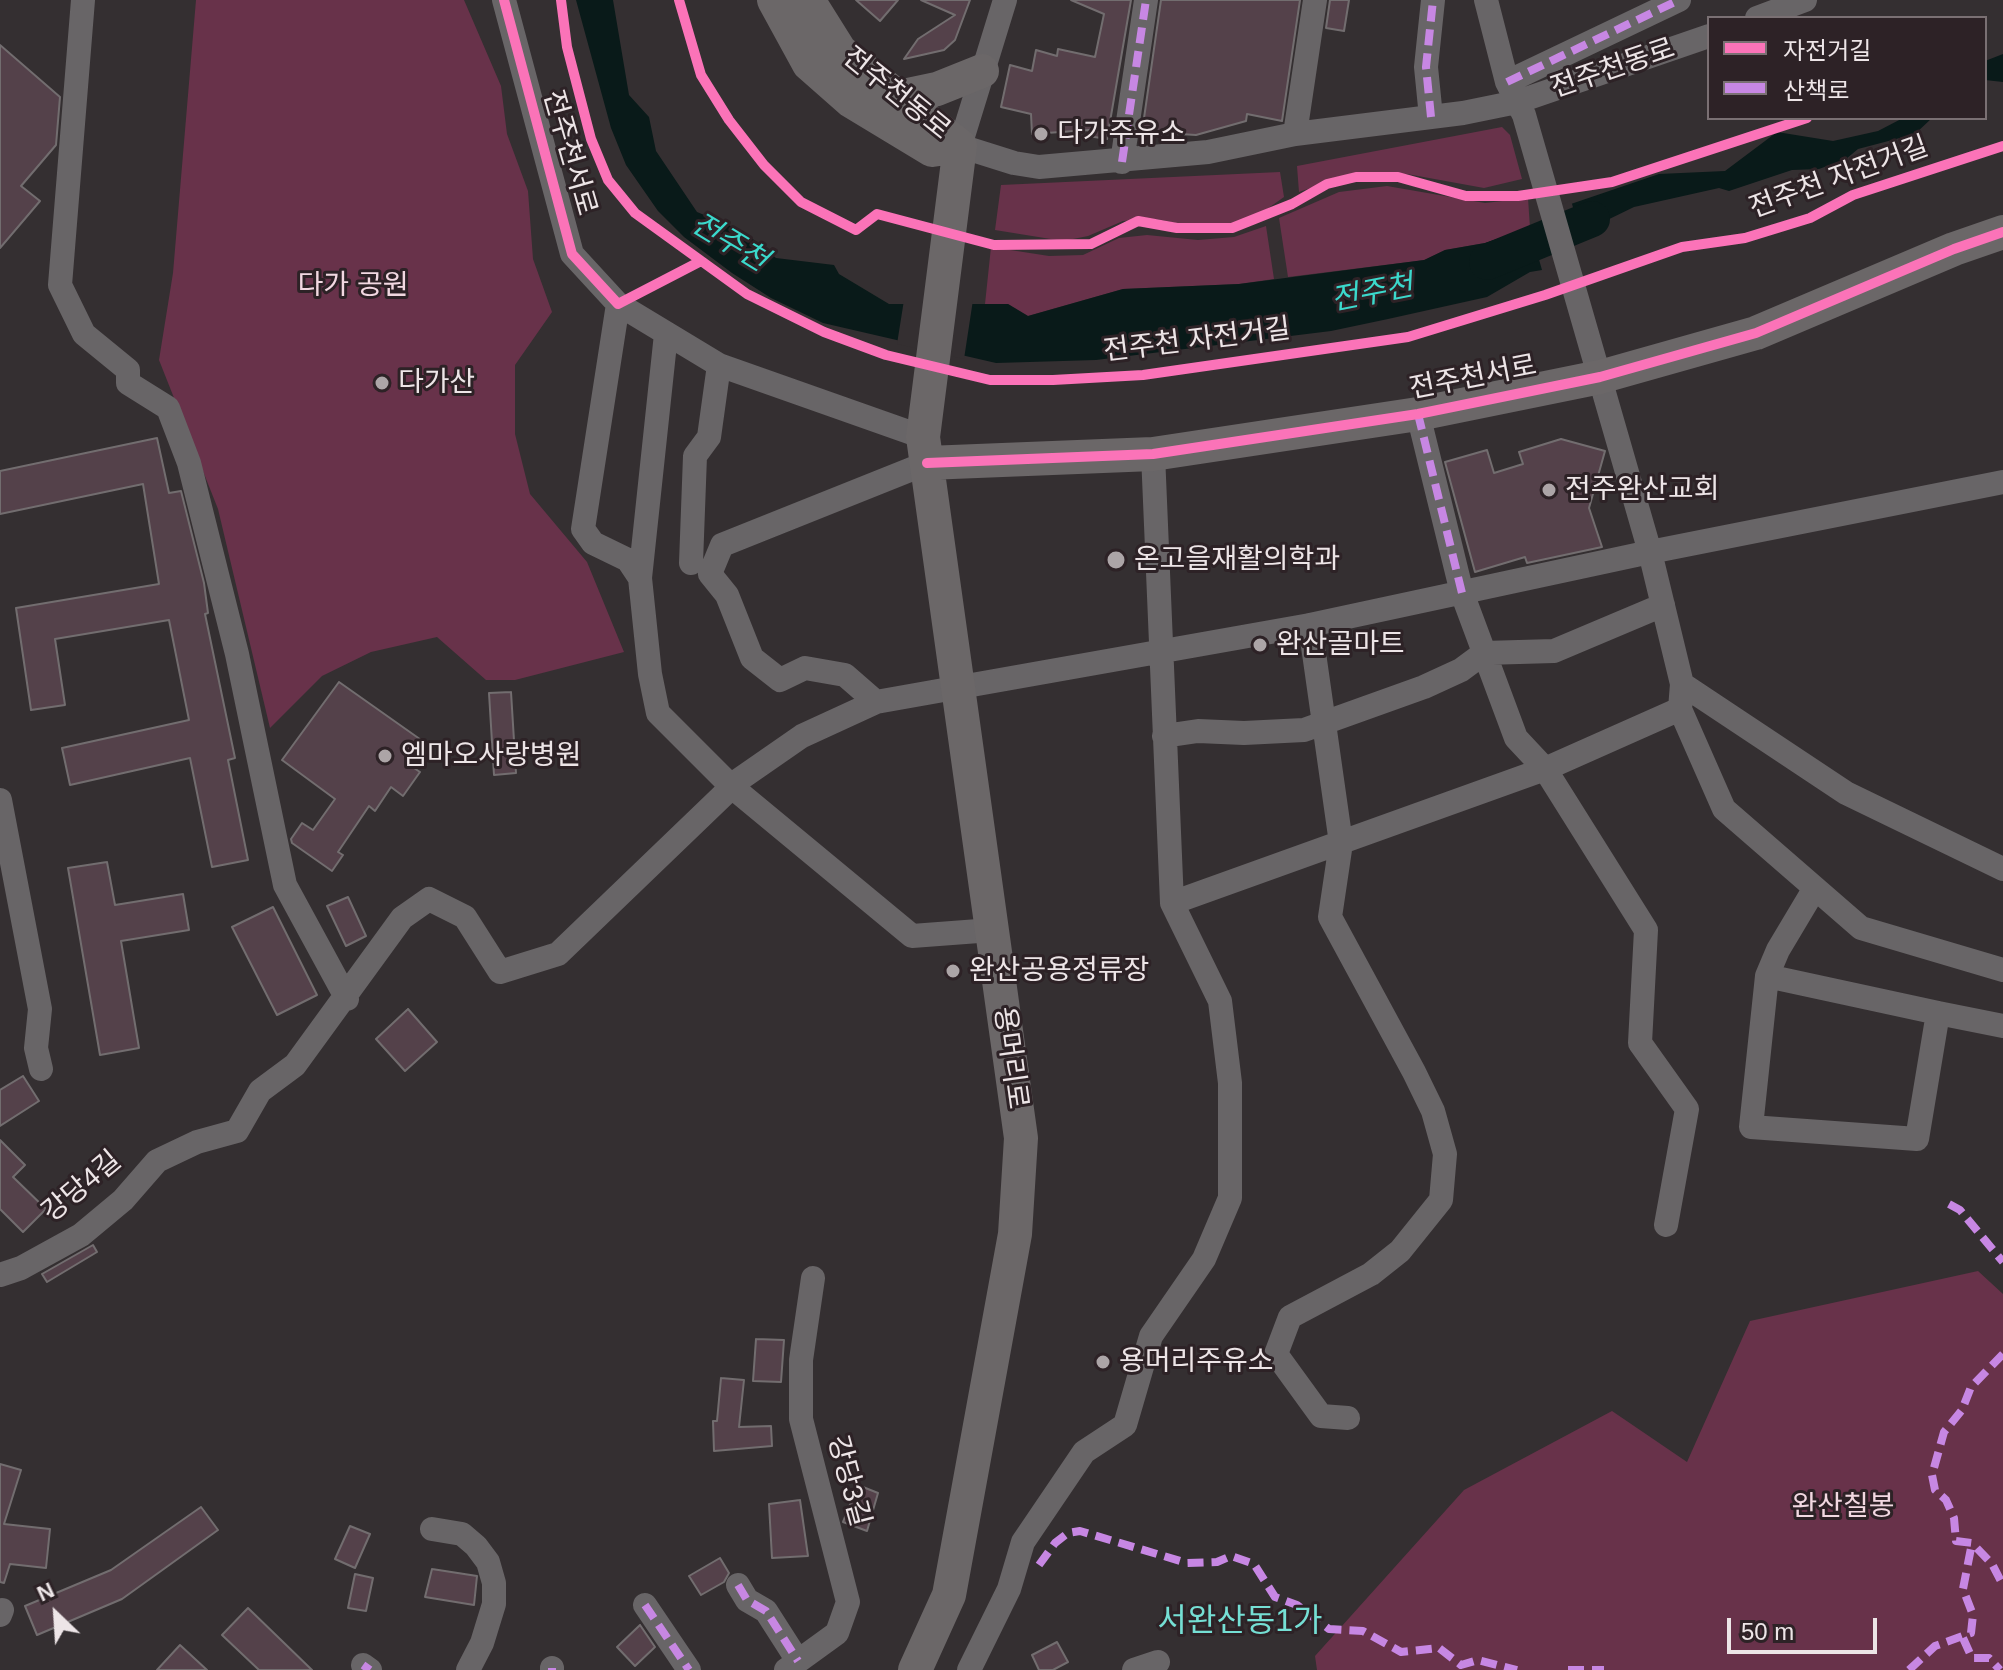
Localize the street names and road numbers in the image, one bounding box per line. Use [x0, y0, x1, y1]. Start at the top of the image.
street label: 전주천동로 [1547, 32, 1679, 106]
street label: 전주천동로 [835, 40, 957, 148]
street label: 전주천서로 [535, 86, 603, 220]
street label: 전주천 자전거길 [1745, 130, 1933, 226]
street label: 전주천 자전거길 [1102, 313, 1292, 369]
street label: 전주천서로 [1407, 349, 1539, 407]
street label: 용머리로 [986, 1005, 1034, 1111]
street label: 강당4길 [36, 1144, 128, 1230]
street label: 강당3길 [820, 1432, 876, 1530]

